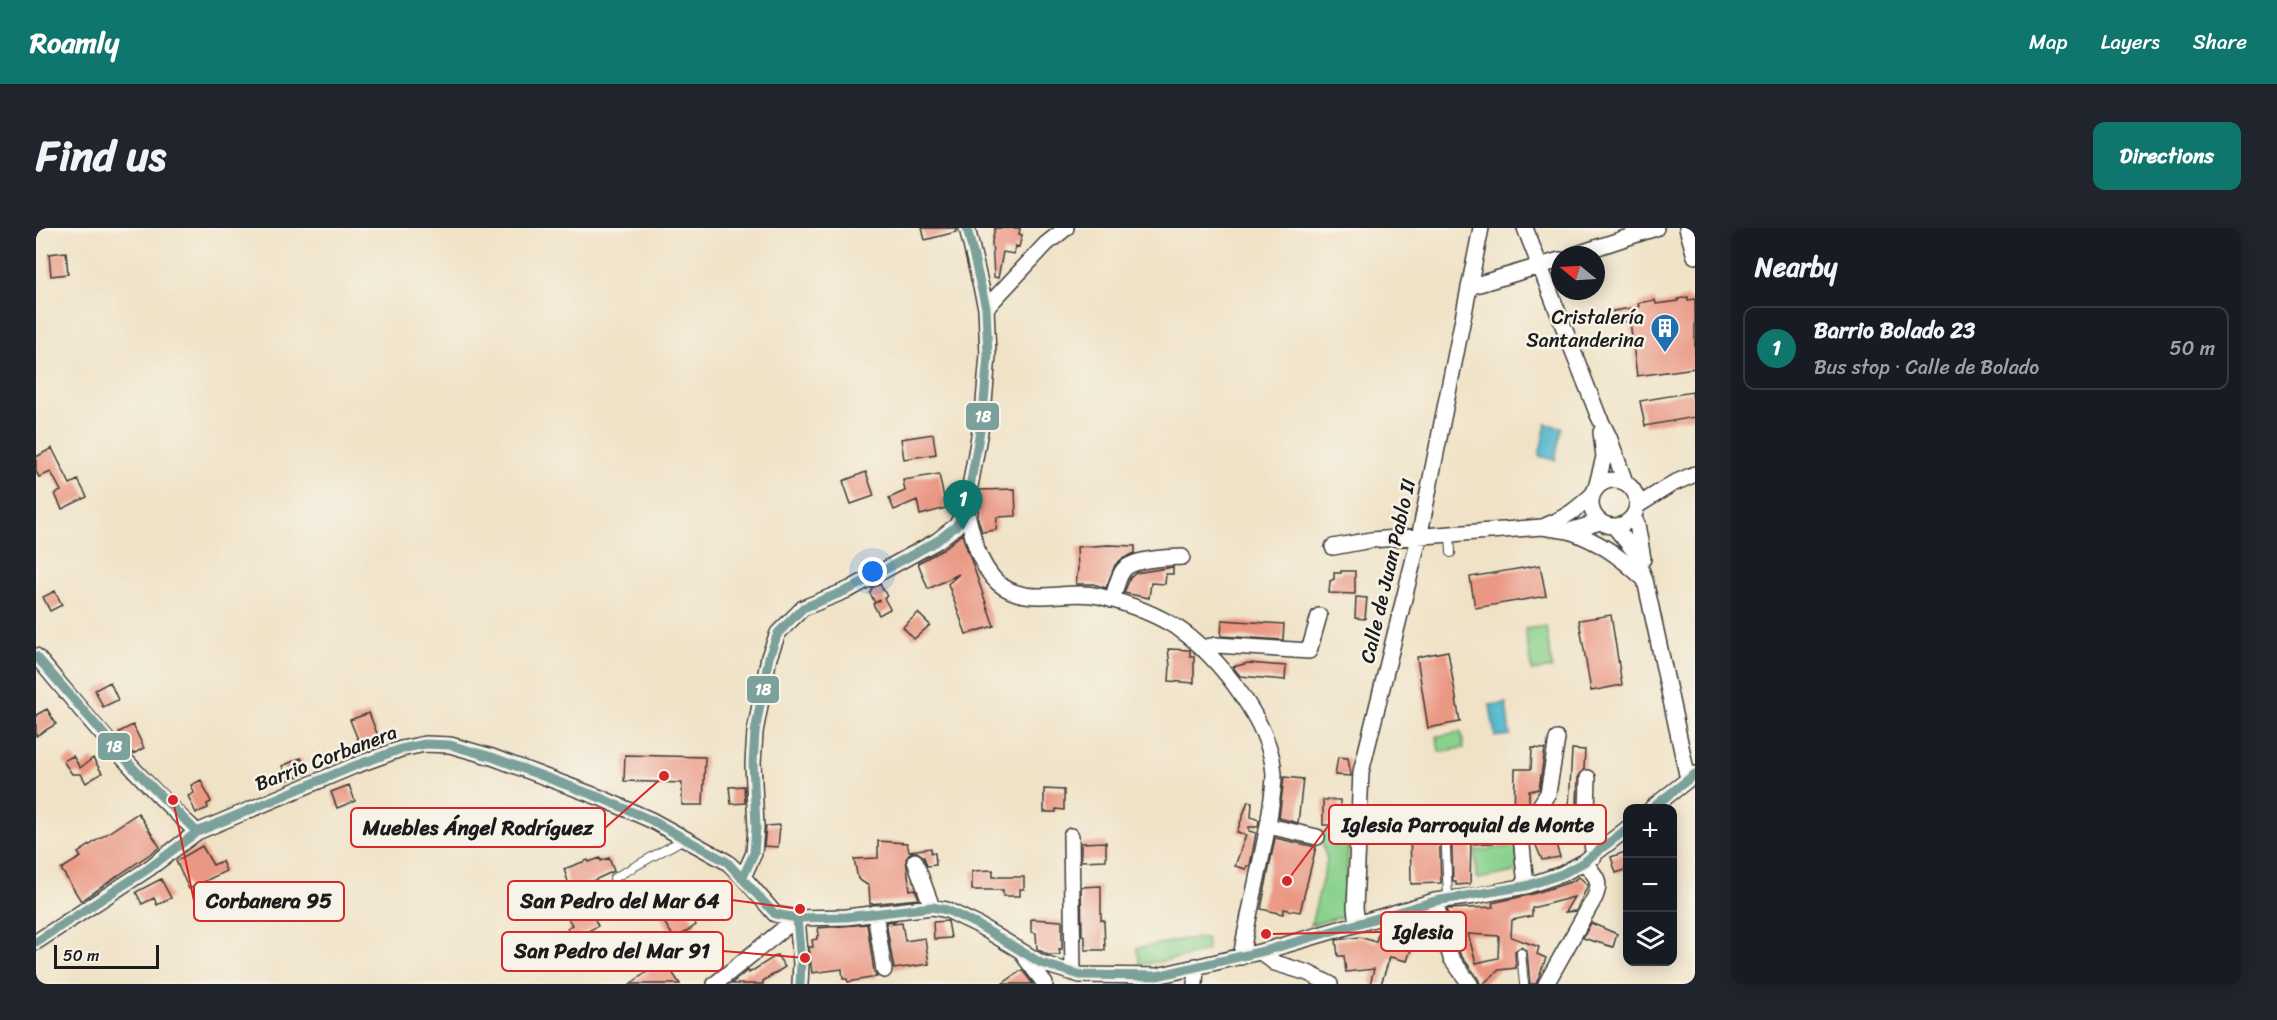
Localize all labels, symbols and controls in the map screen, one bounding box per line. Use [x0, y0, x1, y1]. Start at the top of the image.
text: Roamly [30, 18, 119, 67]
text: Map [2029, 23, 2068, 61]
text: Layers [2101, 23, 2160, 61]
text: Share [2193, 23, 2247, 61]
text: Find us [36, 119, 166, 193]
button: Directions [2093, 122, 2241, 190]
text: Nearby [1755, 244, 1837, 290]
north arrow [1551, 246, 1605, 300]
place label: Cristalería Santanderina [1526, 300, 1645, 358]
text: Barrio Bolado 23 [1814, 311, 1975, 350]
building icon: Cristalería Santanderina [1649, 312, 1681, 354]
text: 1 [1772, 331, 1781, 366]
text: 50 m [2170, 331, 2215, 366]
text: Bus stop · Calle de Bolado [1814, 350, 2039, 385]
line badge: 18 [965, 402, 1000, 431]
text: 18 [975, 402, 992, 431]
street label: Calle de Juan Pablo II [1350, 475, 1426, 667]
pin: 1 [944, 480, 982, 530]
your location [858, 557, 887, 586]
line badge: 18 [746, 675, 780, 704]
text: 18 [755, 675, 772, 704]
street label: Barrio Corbanera [250, 715, 402, 801]
line badge: 18 [97, 732, 131, 761]
text: 18 [106, 732, 123, 761]
map controls [1623, 804, 1677, 966]
button: + [1623, 804, 1677, 858]
callout: Iglesia Parroquial de Monte [1329, 805, 1606, 844]
text: Iglesia Parroquial de Monte [1341, 806, 1594, 844]
callout: Muebles Ángel Rodríguez [351, 808, 605, 847]
text: Muebles Ángel Rodríguez [362, 809, 594, 847]
button: − [1623, 858, 1677, 912]
callout: San Pedro del Mar 64 [508, 881, 732, 920]
callout: Corbanera 95 [194, 882, 344, 921]
text: Corbanera 95 [205, 882, 332, 920]
text: San Pedro del Mar 64 [519, 882, 720, 920]
callout: Iglesia [1381, 912, 1466, 951]
button: layers [1623, 912, 1677, 966]
text: Iglesia [1392, 913, 1454, 951]
callout: San Pedro del Mar 91 [502, 932, 723, 971]
text: San Pedro del Mar 91 [513, 932, 710, 970]
text: 50 m [63, 941, 99, 970]
scale bar [54, 942, 159, 970]

